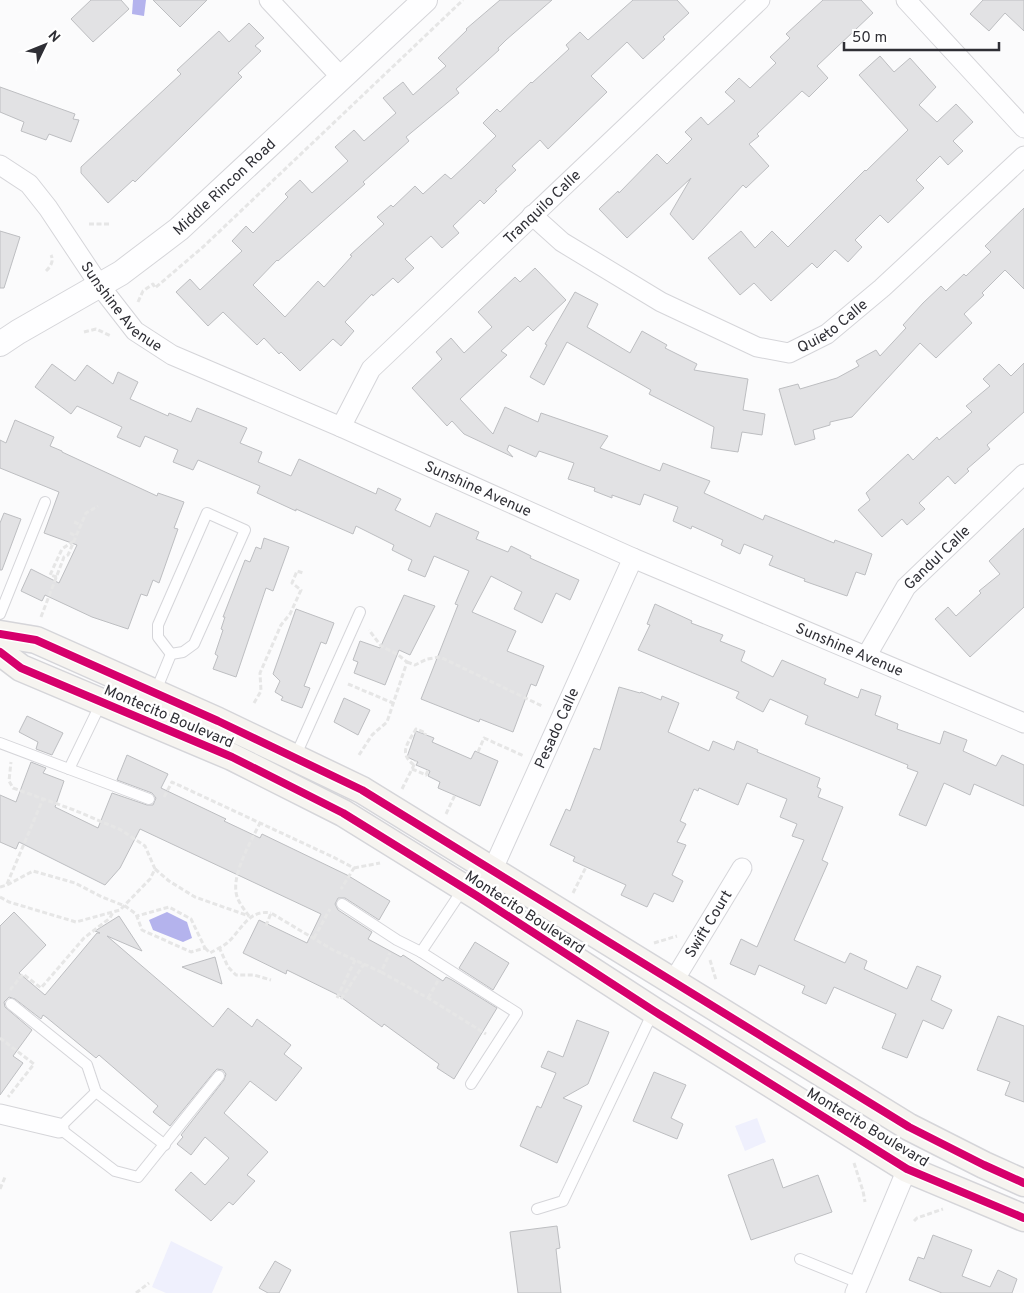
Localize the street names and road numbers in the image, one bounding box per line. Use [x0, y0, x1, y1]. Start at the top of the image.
street label: Middle Rincon Road [170, 136, 281, 240]
street label: Tranquilo Calle [500, 167, 586, 249]
street label: Sunshine Avenue [76, 259, 165, 357]
street label: Quieto Calle [795, 296, 872, 358]
street label: Sunshine Avenue [421, 458, 534, 522]
street label: Gandul Calle [901, 522, 975, 595]
street label: Sunshine Avenue [792, 620, 906, 682]
street label: Montecito Boulevard [101, 681, 236, 753]
street label: Pesado Calle [531, 685, 584, 772]
street label: Montecito Boulevard [461, 867, 588, 959]
street label: Swift Court [682, 887, 737, 962]
street label: Montecito Boulevard [803, 1084, 932, 1172]

